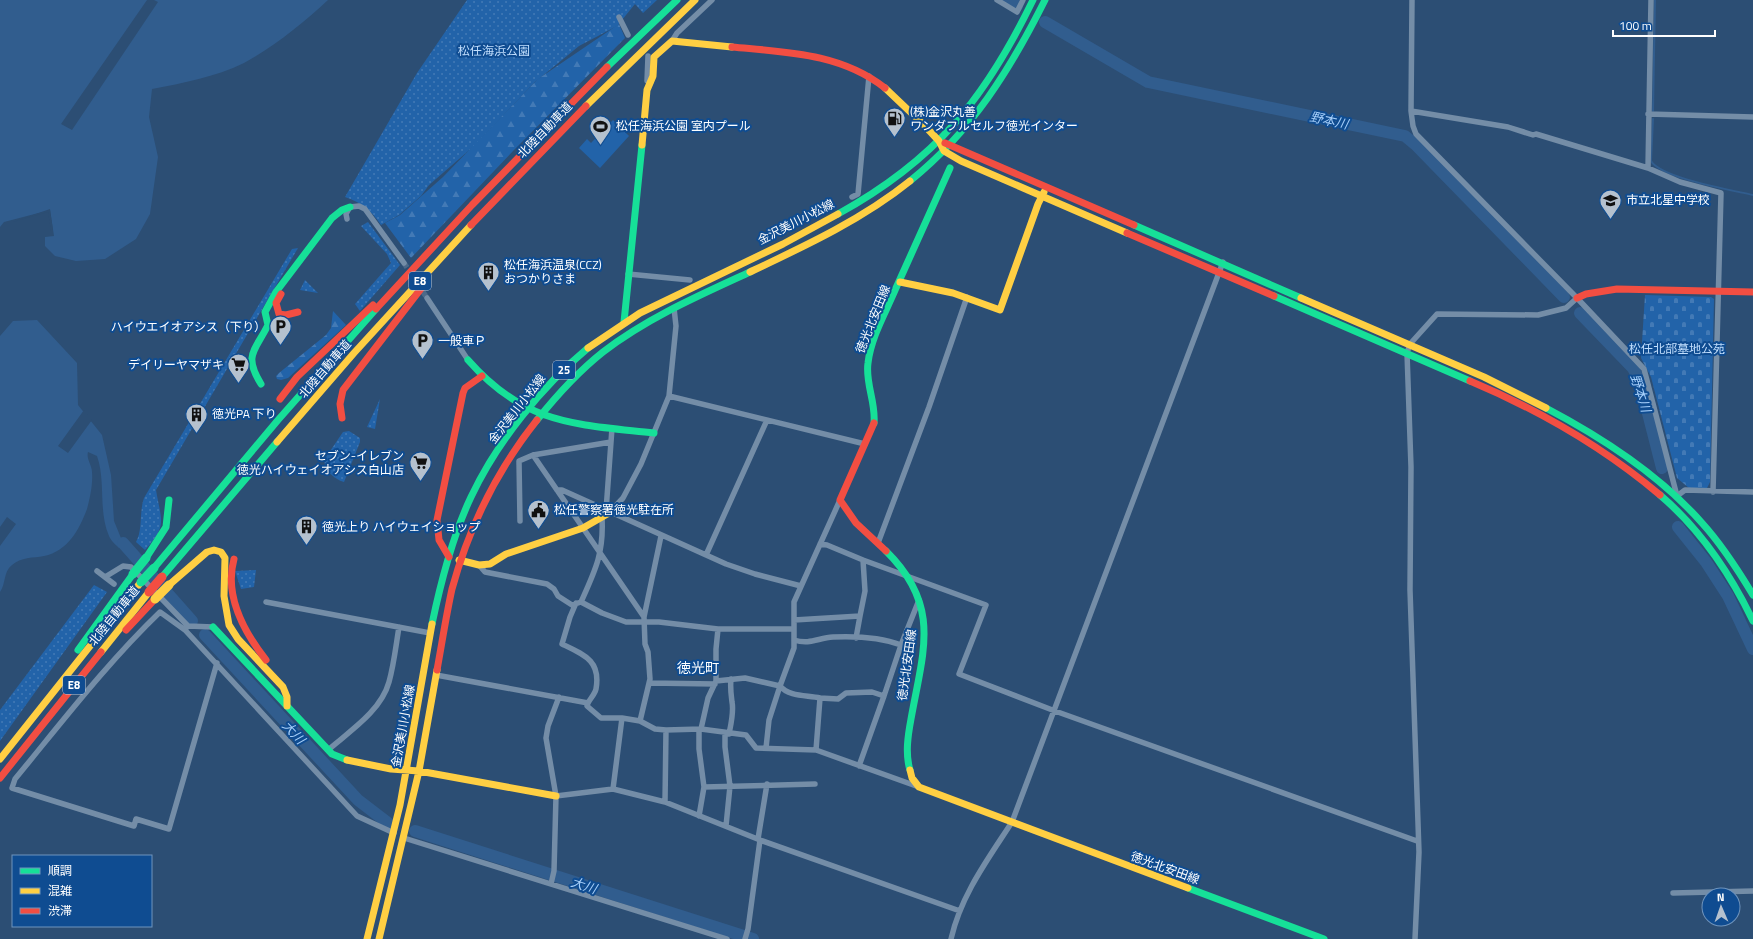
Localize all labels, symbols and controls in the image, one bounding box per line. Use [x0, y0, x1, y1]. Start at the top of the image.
scale bar [1613, 12, 1715, 38]
text: 100 m [1619, 16, 1652, 35]
park label: 松任海浜公園 [458, 41, 530, 60]
street label: 北陸自動車道 [513, 97, 576, 162]
place label: (株)金沢丸善 ワンダフルセルフ徳光インター [910, 102, 1078, 135]
fuel station icon: (株)金沢丸善 ワンダフルセルフ徳光インター [881, 106, 907, 139]
water label: 野本川 [1308, 106, 1352, 134]
sports icon: 松任海浜公園 室内プール [588, 113, 614, 146]
place label: 松任海浜公園 室内プール [616, 116, 751, 135]
school or university icon: 市立北星中学校 [1598, 187, 1624, 220]
place label: 市立北星中学校 [1626, 190, 1710, 209]
street label: 金沢美川小松線 [754, 194, 838, 249]
place label: 松任海浜温泉(CCZ) おつかりさま [504, 255, 602, 288]
building icon: 松任海浜温泉(CCZ) おつかりさま [476, 259, 502, 292]
road number: E8 [409, 272, 431, 290]
street label: 徳光北安田線 [850, 282, 895, 356]
parking icon: ハイウエイオアシス（下り） [268, 314, 294, 347]
place label: ハイウエイオアシス（下り） [111, 317, 266, 336]
parking icon: 一般車Ｐ [409, 328, 435, 361]
place label: 一般車Ｐ [438, 331, 486, 350]
street label: 北陸自動車道 [294, 335, 355, 402]
park label: 松任北部墓地公苑 [1629, 339, 1725, 358]
supermarket icon: デイリーヤマザキ [226, 352, 252, 385]
place label: デイリーヤマザキ [128, 355, 224, 374]
road number: 25 [553, 361, 575, 379]
street label: 金沢美川小松線 [483, 370, 550, 448]
water label: 野本川 [1625, 371, 1657, 417]
building icon: 徳光PA 下り [184, 401, 210, 434]
place label: 徳光PA 下り [212, 404, 277, 423]
place label: セブン-イレブン 徳光ハイウェイオアシス白山店 [237, 446, 404, 479]
supermarket icon: セブン-イレブン 徳光ハイウェイオアシス白山店 [407, 450, 433, 483]
public building icon: 松任警察署徳光駐在所 [526, 497, 552, 530]
place label: 松任警察署徳光駐在所 [554, 500, 674, 519]
building icon: 徳光上り ハイウェイショップ [293, 514, 319, 547]
place label: 徳光上り ハイウェイショップ [322, 517, 480, 536]
street label: 北陸自動車道 [84, 582, 144, 650]
street label: 徳光北安田線 [892, 628, 921, 702]
district label: 徳光町 [677, 657, 719, 678]
road number: E8 [63, 676, 85, 694]
street label: 金沢美川小松線 [386, 683, 419, 769]
water label: 大川 [278, 716, 312, 750]
street label: 徳光北安田線 [1128, 846, 1202, 889]
legend [12, 855, 152, 927]
text: 順調 [48, 861, 72, 880]
water label: 大川 [569, 871, 601, 899]
text: 混雑 [48, 881, 72, 900]
north arrow [1701, 887, 1741, 927]
text: N [1717, 889, 1725, 905]
text: 渋滞 [48, 901, 72, 920]

